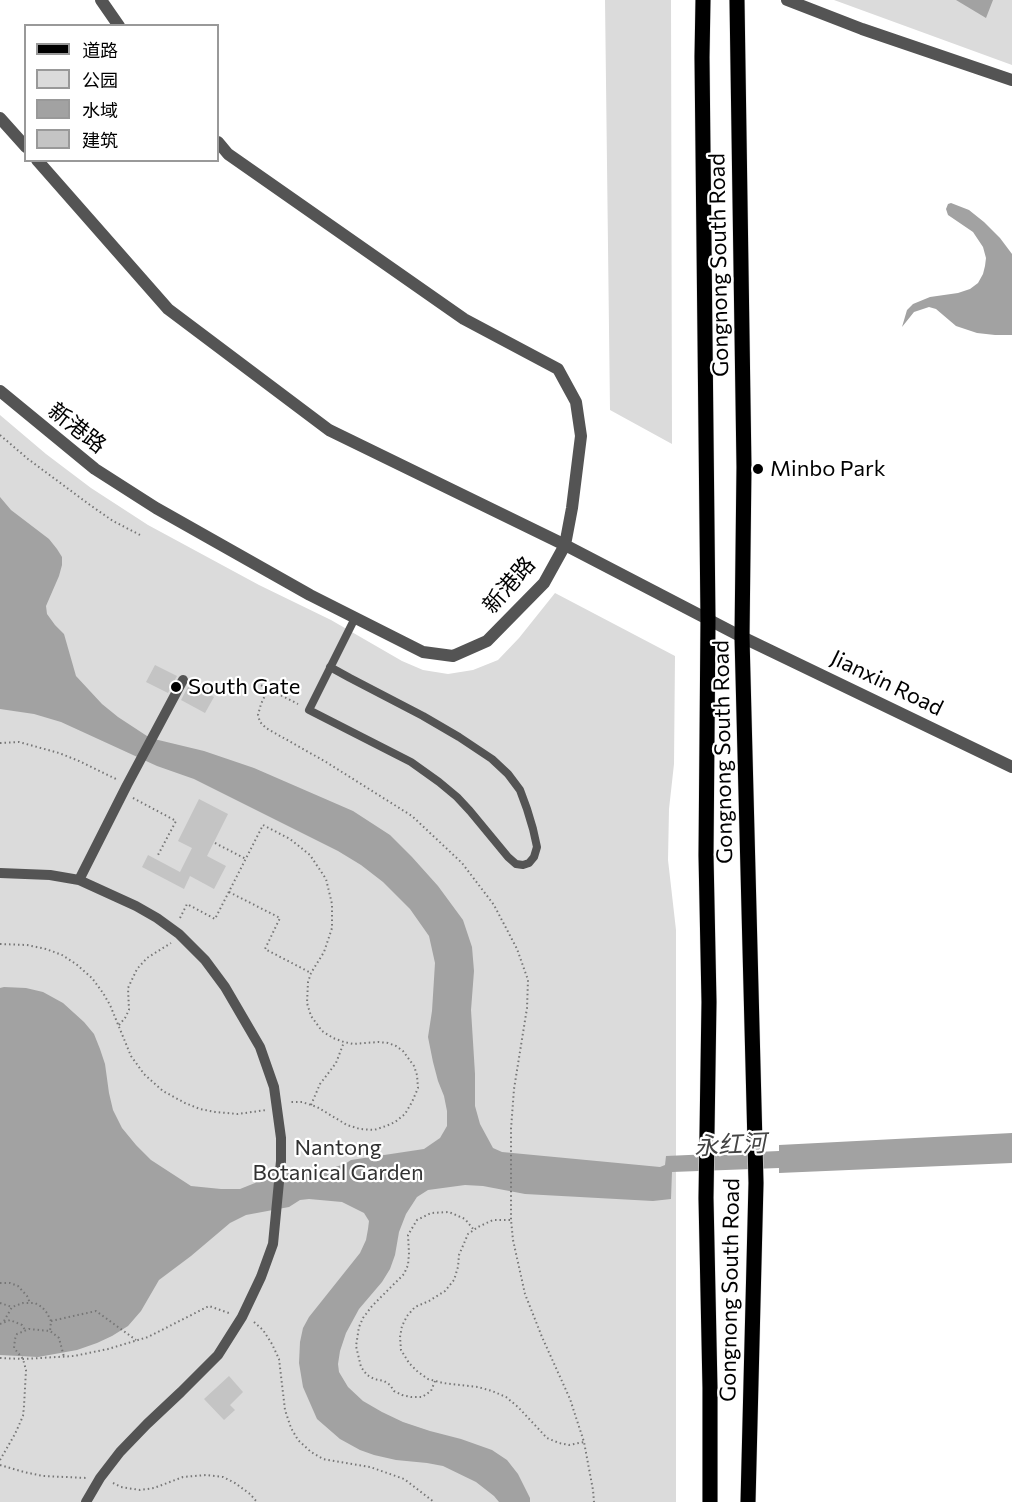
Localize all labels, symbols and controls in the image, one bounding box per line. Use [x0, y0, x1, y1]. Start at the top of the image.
legend [24, 24, 219, 162]
text: 道路 [82, 39, 118, 61]
text: 公园 [82, 69, 118, 91]
text: 水域 [82, 99, 118, 121]
text: 建筑 [82, 129, 118, 151]
street label: Gongnong South Road [704, 153, 734, 377]
street label: 新港路 [43, 397, 111, 459]
place label: Minbo Park [770, 456, 886, 482]
marker: Minbo Park [751, 462, 765, 476]
street label: 新港路 [477, 551, 541, 619]
street label: Gongnong South Road [708, 640, 738, 864]
street label: Jianxin Road [827, 644, 947, 722]
place label: South Gate [188, 674, 300, 700]
marker: South Gate [169, 680, 183, 694]
water label: 永红河 [693, 1129, 767, 1161]
park label: Nantong Botanical Garden [252, 1135, 424, 1186]
street label: Gongnong South Road [715, 1178, 745, 1402]

